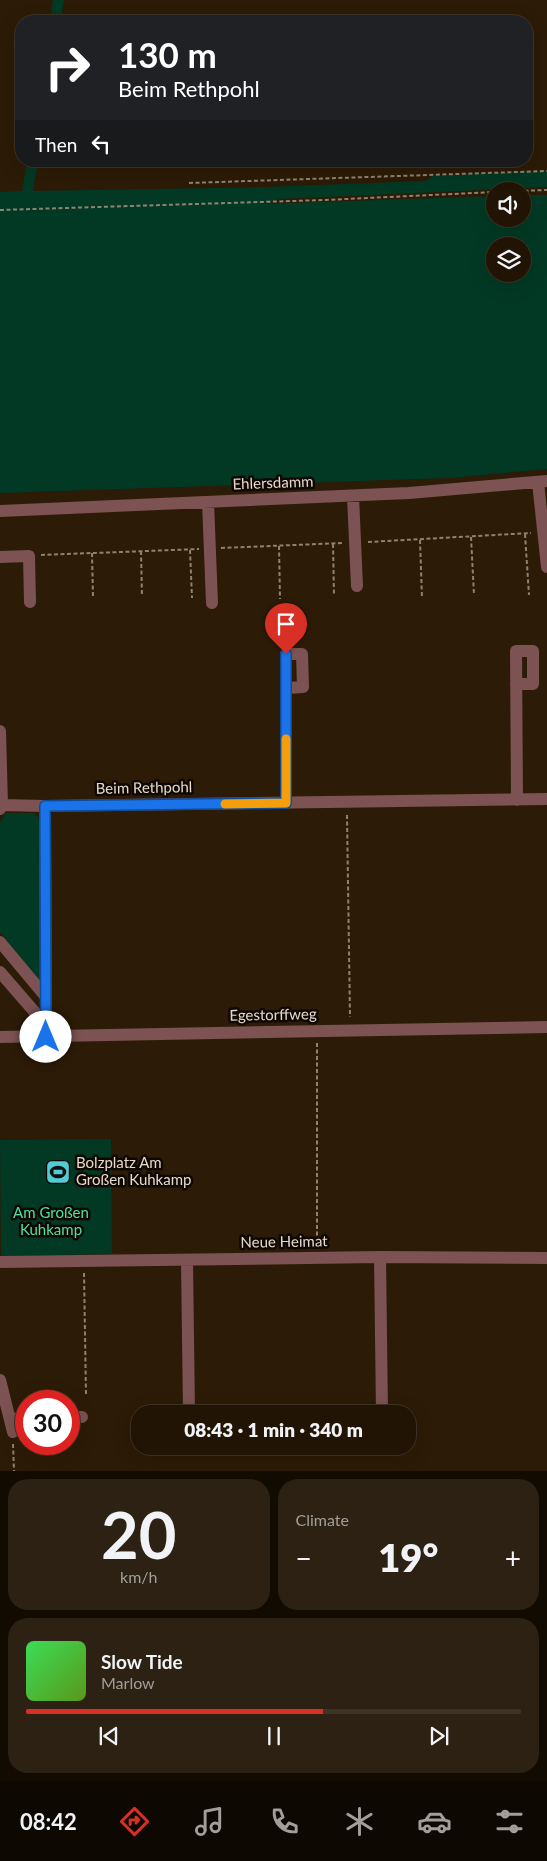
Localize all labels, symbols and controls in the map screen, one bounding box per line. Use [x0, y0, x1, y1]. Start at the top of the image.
text: 130 m [118, 33, 217, 75]
icon: right [35, 35, 100, 100]
text: Beim Rethpohl [118, 75, 260, 102]
icon: left [87, 130, 115, 158]
text: Then [35, 133, 77, 156]
map controls [486, 182, 531, 282]
button: sound [486, 182, 531, 227]
button: layers [486, 237, 531, 282]
street label: Ehlersdamm [232, 472, 314, 492]
pin [265, 603, 307, 654]
icon: arrive [272, 610, 300, 638]
street label: Beim Rethpohl [96, 777, 192, 797]
street label: Egestorffweg [229, 1004, 317, 1024]
position arrow [19, 1010, 71, 1062]
place label: Bolzplatz Am Großen Kuhkamp [76, 1153, 191, 1188]
sports icon: Bolzplatz Am Großen Kuhkamp [45, 1159, 71, 1185]
park label: Am Großen Kuhkamp [13, 1203, 89, 1238]
street label: Neue Heimat [240, 1231, 328, 1251]
speed limit sign: 30 [15, 1390, 80, 1455]
text: 08:43 · 1 min · 340 m [184, 1418, 363, 1441]
text: 20 [101, 1495, 176, 1573]
text: Climate [296, 1510, 349, 1529]
text: 19° [378, 1534, 438, 1580]
text: − [296, 1541, 312, 1575]
text: + [505, 1541, 521, 1575]
text: km/h [120, 1567, 157, 1586]
text: Slow Tide [101, 1650, 183, 1673]
text: Marlow [101, 1673, 155, 1692]
icon: previous [95, 1722, 123, 1750]
icon: pause [260, 1722, 288, 1750]
icon: next [425, 1722, 453, 1750]
icon: directions [117, 1804, 152, 1839]
icon: music [192, 1804, 227, 1839]
icon: phone [267, 1804, 302, 1839]
icon: climate [342, 1804, 377, 1839]
icon: car [417, 1804, 452, 1839]
icon: filters [492, 1804, 527, 1839]
text: 08:42 [20, 1808, 77, 1835]

